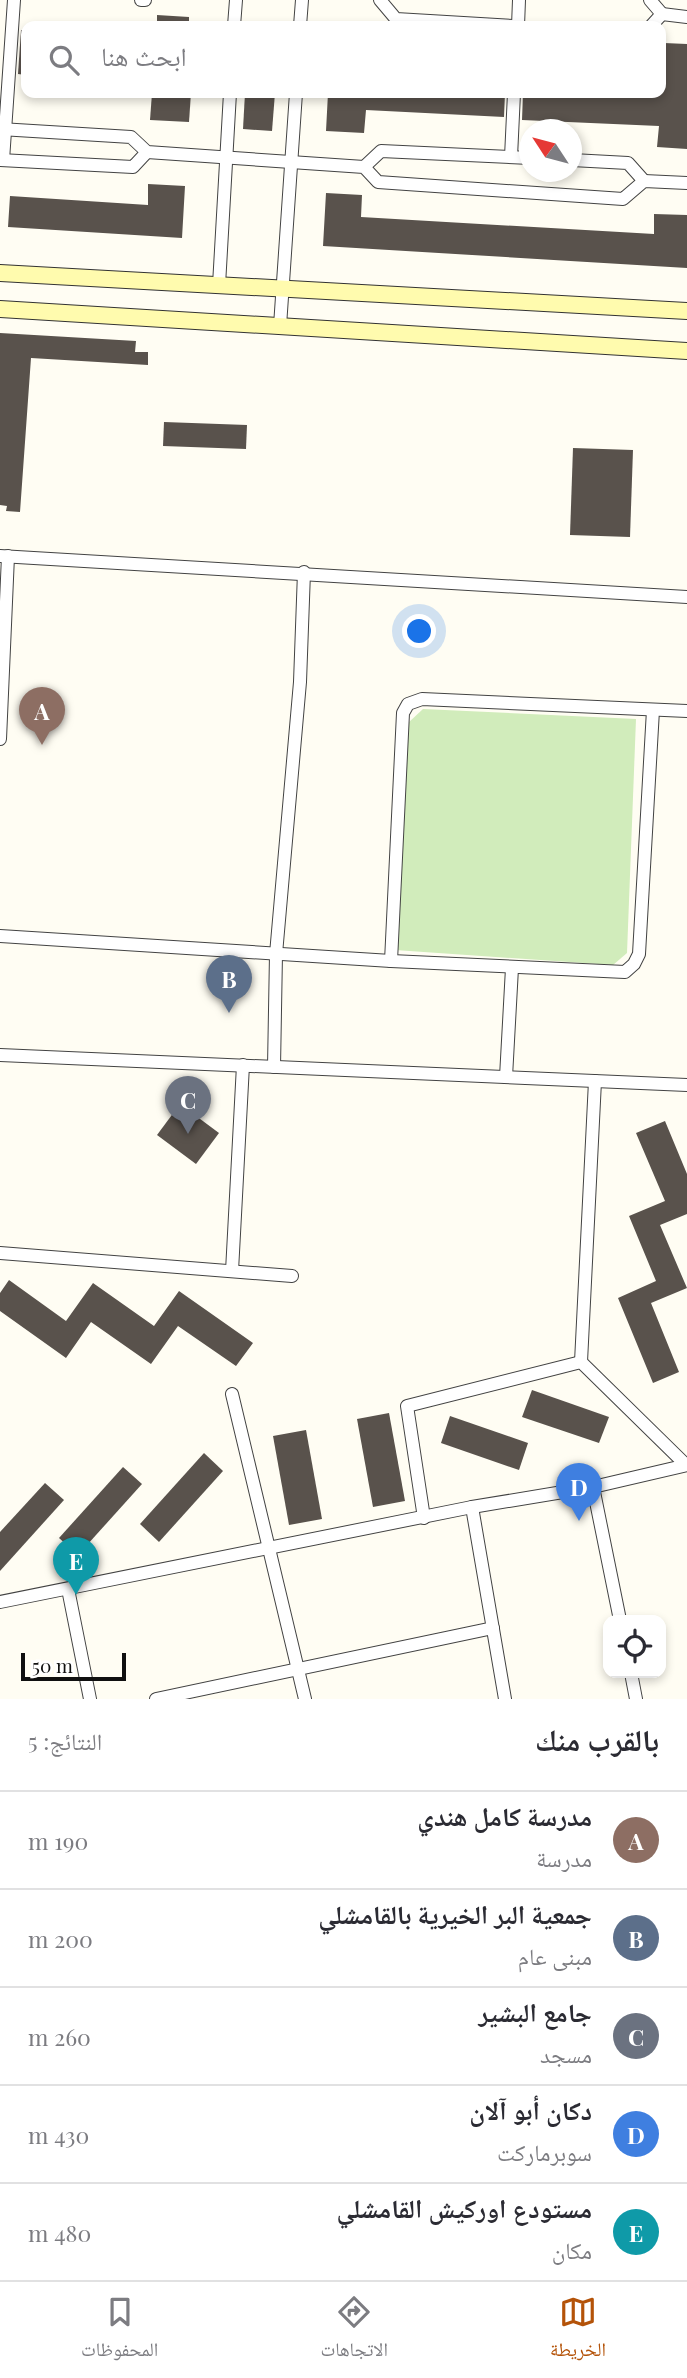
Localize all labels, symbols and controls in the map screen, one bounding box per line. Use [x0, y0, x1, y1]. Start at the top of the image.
search box [21, 21, 666, 98]
text: ابحث هنا [101, 38, 187, 73]
icon: search [45, 41, 83, 79]
north arrow [519, 119, 582, 182]
your location [402, 614, 436, 648]
pin: A [19, 687, 65, 745]
pin: B [206, 955, 252, 1013]
pin: C [165, 1076, 211, 1134]
pin: D [556, 1463, 602, 1521]
pin: E [53, 1537, 99, 1595]
map controls [603, 1615, 666, 1678]
button: locate [603, 1615, 666, 1678]
scale bar [21, 1650, 126, 1682]
text: 50 m [32, 1652, 73, 1678]
text: بالقرب منك [535, 1719, 659, 1759]
text: النتائج: 5 [28, 1725, 102, 1756]
text: مدرسة كامل هندي [417, 1798, 592, 1833]
text: 190 m [28, 1825, 88, 1856]
text: A [628, 1825, 644, 1856]
text: مدرسة [536, 1842, 592, 1873]
text: جمعية البر الخيرية بالقامشلي [318, 1896, 592, 1931]
text: 200 m [28, 1923, 93, 1954]
text: B [628, 1923, 644, 1954]
text: مبنى عام [518, 1940, 592, 1971]
text: جامع البشير [479, 1994, 592, 2029]
text: 260 m [28, 2021, 91, 2052]
text: C [628, 2021, 644, 2052]
text: مسجد [540, 2038, 592, 2069]
text: دكان أبو آلان [469, 2092, 592, 2127]
text: 430 m [28, 2119, 89, 2150]
text: D [627, 2119, 645, 2150]
text: سوبرماركت [497, 2136, 592, 2167]
text: مستودع اوركيش القامشلي [336, 2190, 592, 2225]
text: 480 m [28, 2217, 91, 2248]
text: E [629, 2217, 643, 2248]
text: مكان [552, 2234, 592, 2265]
tab: المحفوظات [81, 2293, 158, 2368]
tab: الاتجاهات [320, 2293, 388, 2368]
tab: الخريطة [550, 2293, 606, 2368]

